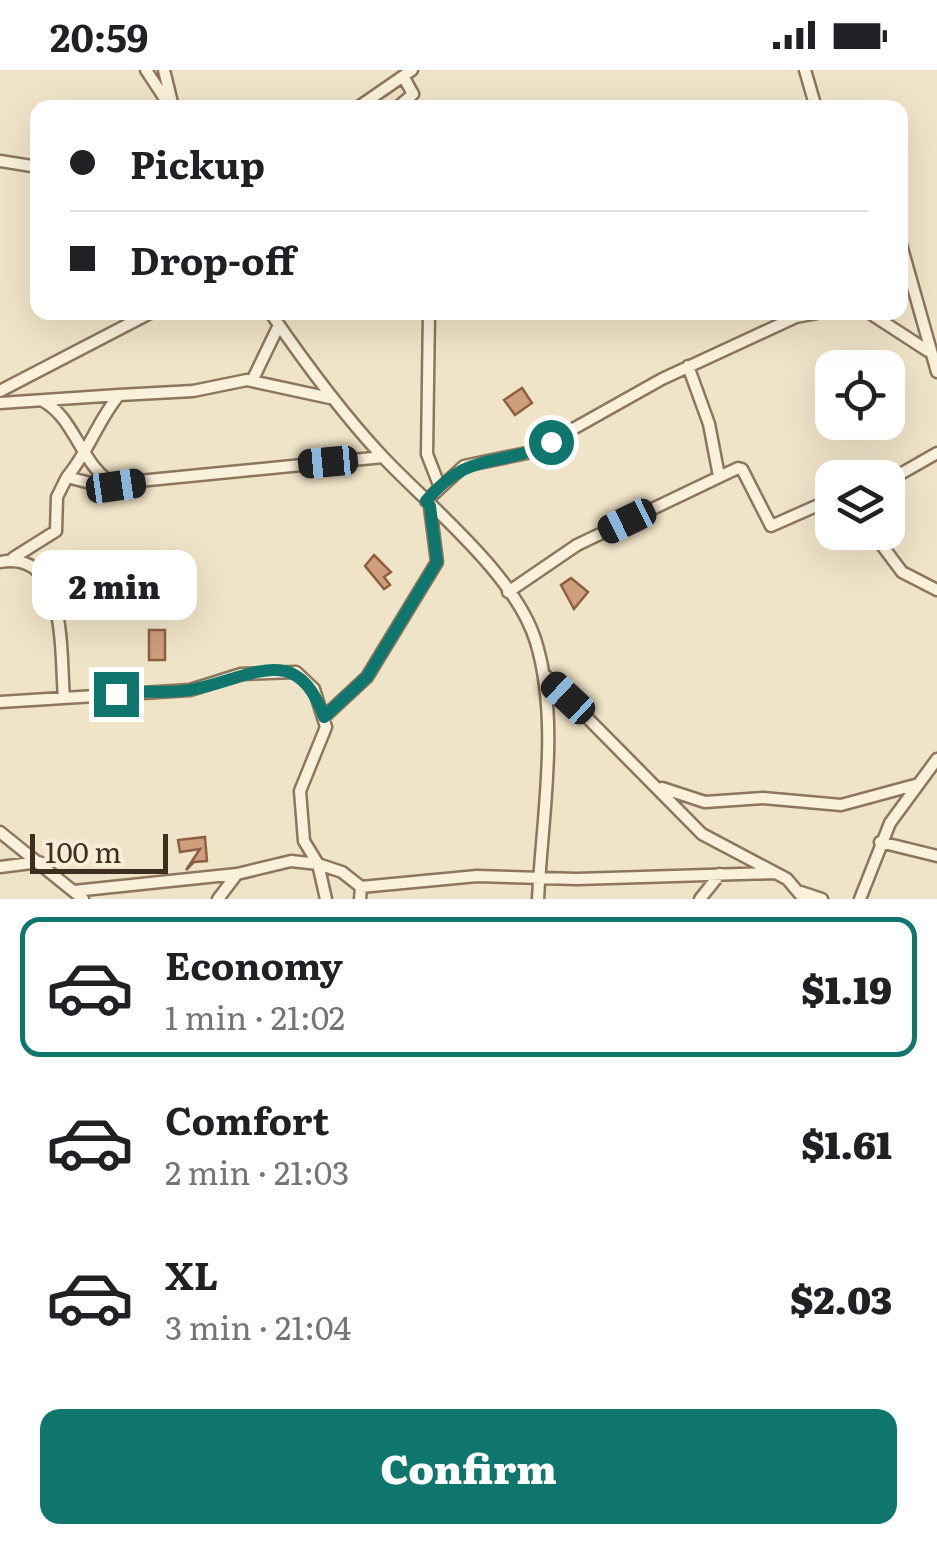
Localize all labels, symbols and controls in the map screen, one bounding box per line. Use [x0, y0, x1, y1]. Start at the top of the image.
text: 20:59 [50, 7, 149, 64]
text: Pickup [130, 134, 265, 191]
text: Drop-off [130, 230, 295, 287]
map controls [815, 350, 905, 550]
button: locate [815, 350, 905, 440]
route start [529, 420, 574, 465]
car [297, 444, 359, 480]
button: layers [815, 460, 905, 550]
car [84, 467, 148, 505]
car [593, 494, 661, 548]
callout: 2 min [34, 549, 198, 619]
text: 2 min [69, 561, 160, 609]
car [536, 667, 600, 729]
route end [94, 672, 139, 717]
scale bar [30, 829, 168, 874]
text: 100 m [45, 830, 122, 872]
text: Economy [165, 935, 343, 992]
icon: car [45, 942, 135, 1032]
text: $1.19 [801, 959, 892, 1016]
text: 1 min · 21:02 [165, 992, 345, 1040]
text: Comfort [165, 1090, 329, 1147]
icon: car [45, 1097, 135, 1187]
text: $1.61 [801, 1114, 892, 1171]
text: 2 min · 21:03 [165, 1147, 349, 1195]
text: XL [165, 1245, 218, 1302]
icon: car [45, 1252, 135, 1342]
text: $2.03 [790, 1269, 892, 1326]
text: 3 min · 21:04 [165, 1302, 351, 1350]
button: Confirm [40, 1409, 897, 1524]

